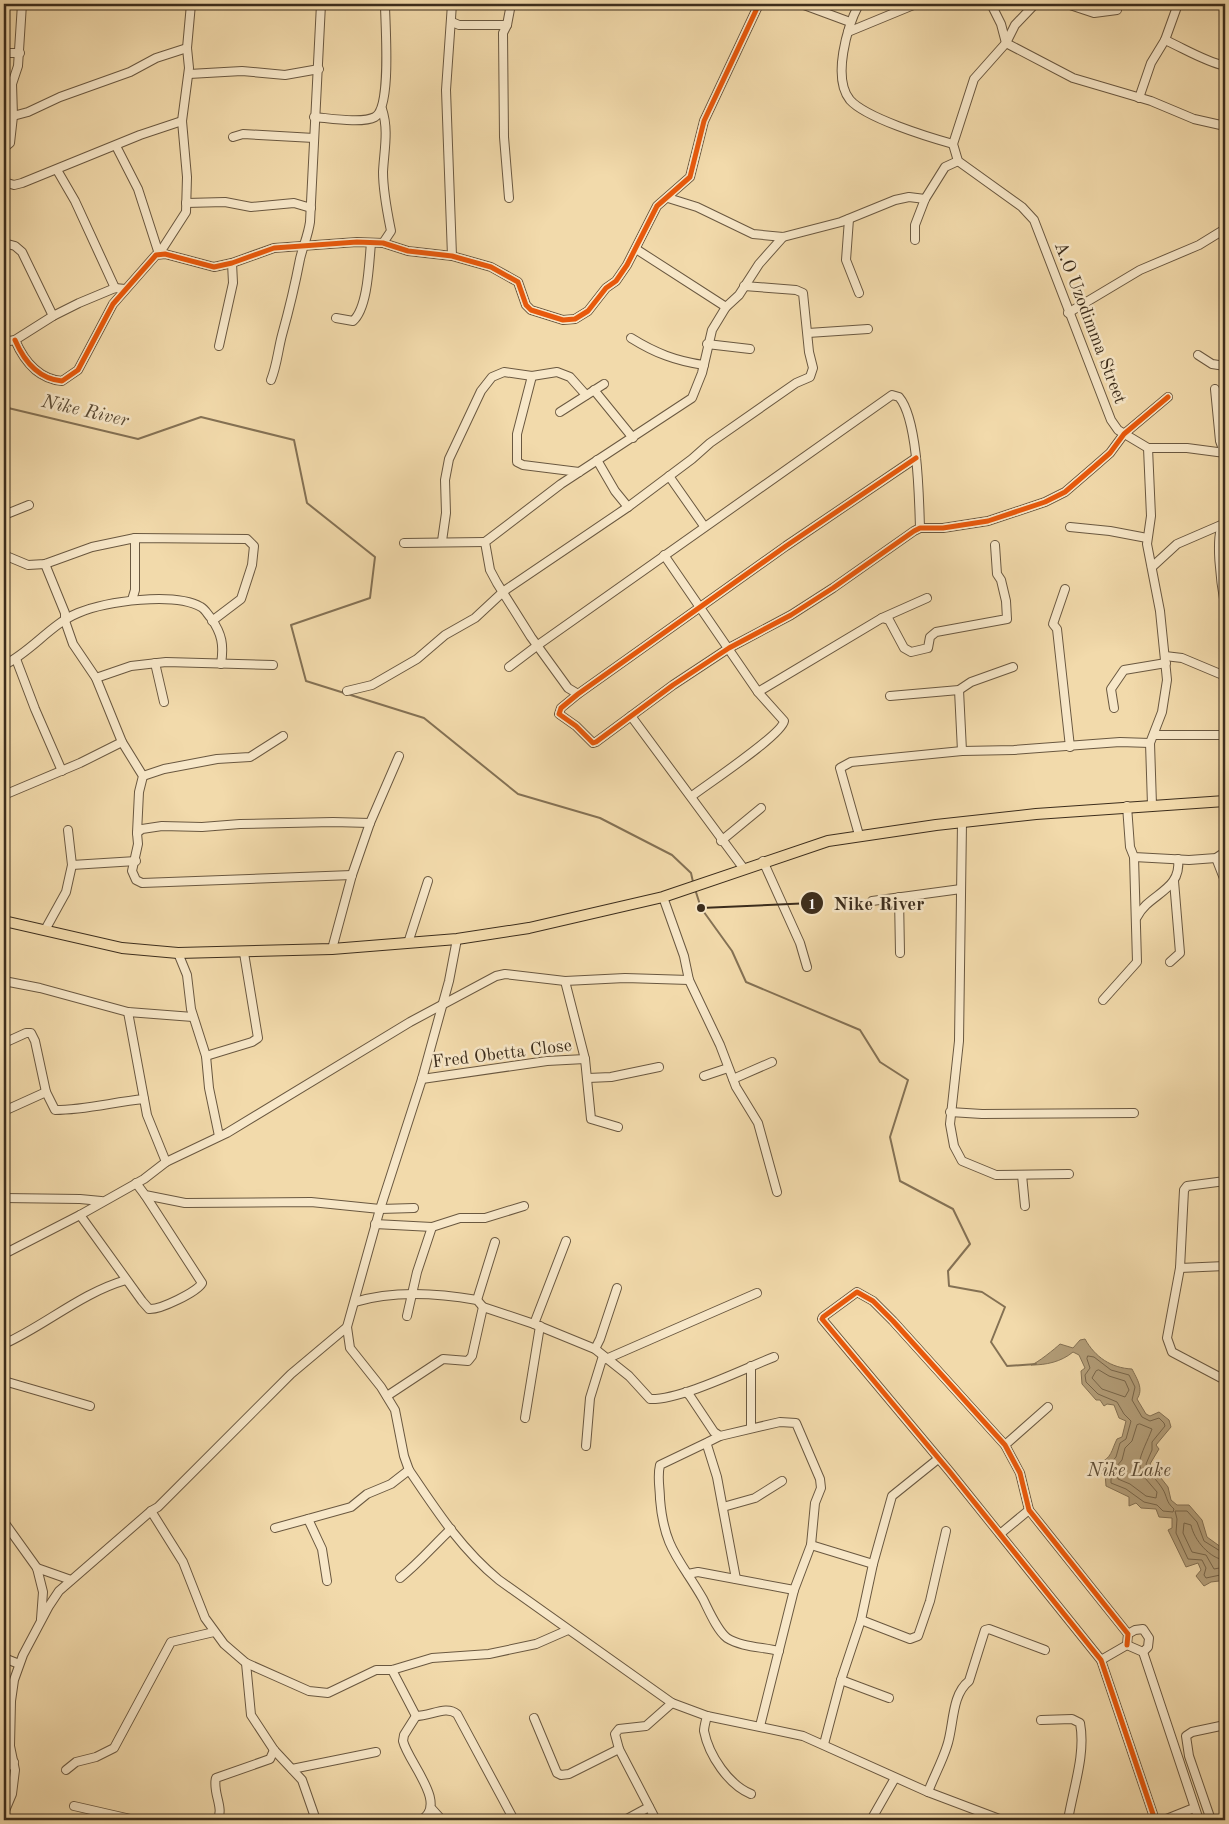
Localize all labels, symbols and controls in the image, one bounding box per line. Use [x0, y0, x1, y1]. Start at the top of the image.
street label: A.O Uzodimma Street [1051, 240, 1129, 406]
water label: Nike River [39, 393, 131, 431]
callout: Nike River [799, 886, 935, 920]
text: Nike River [834, 896, 924, 915]
text: 1 [808, 898, 816, 913]
street label: Fred Obetta Close [431, 1036, 573, 1072]
water label: Nike Lake [1086, 1462, 1171, 1481]

